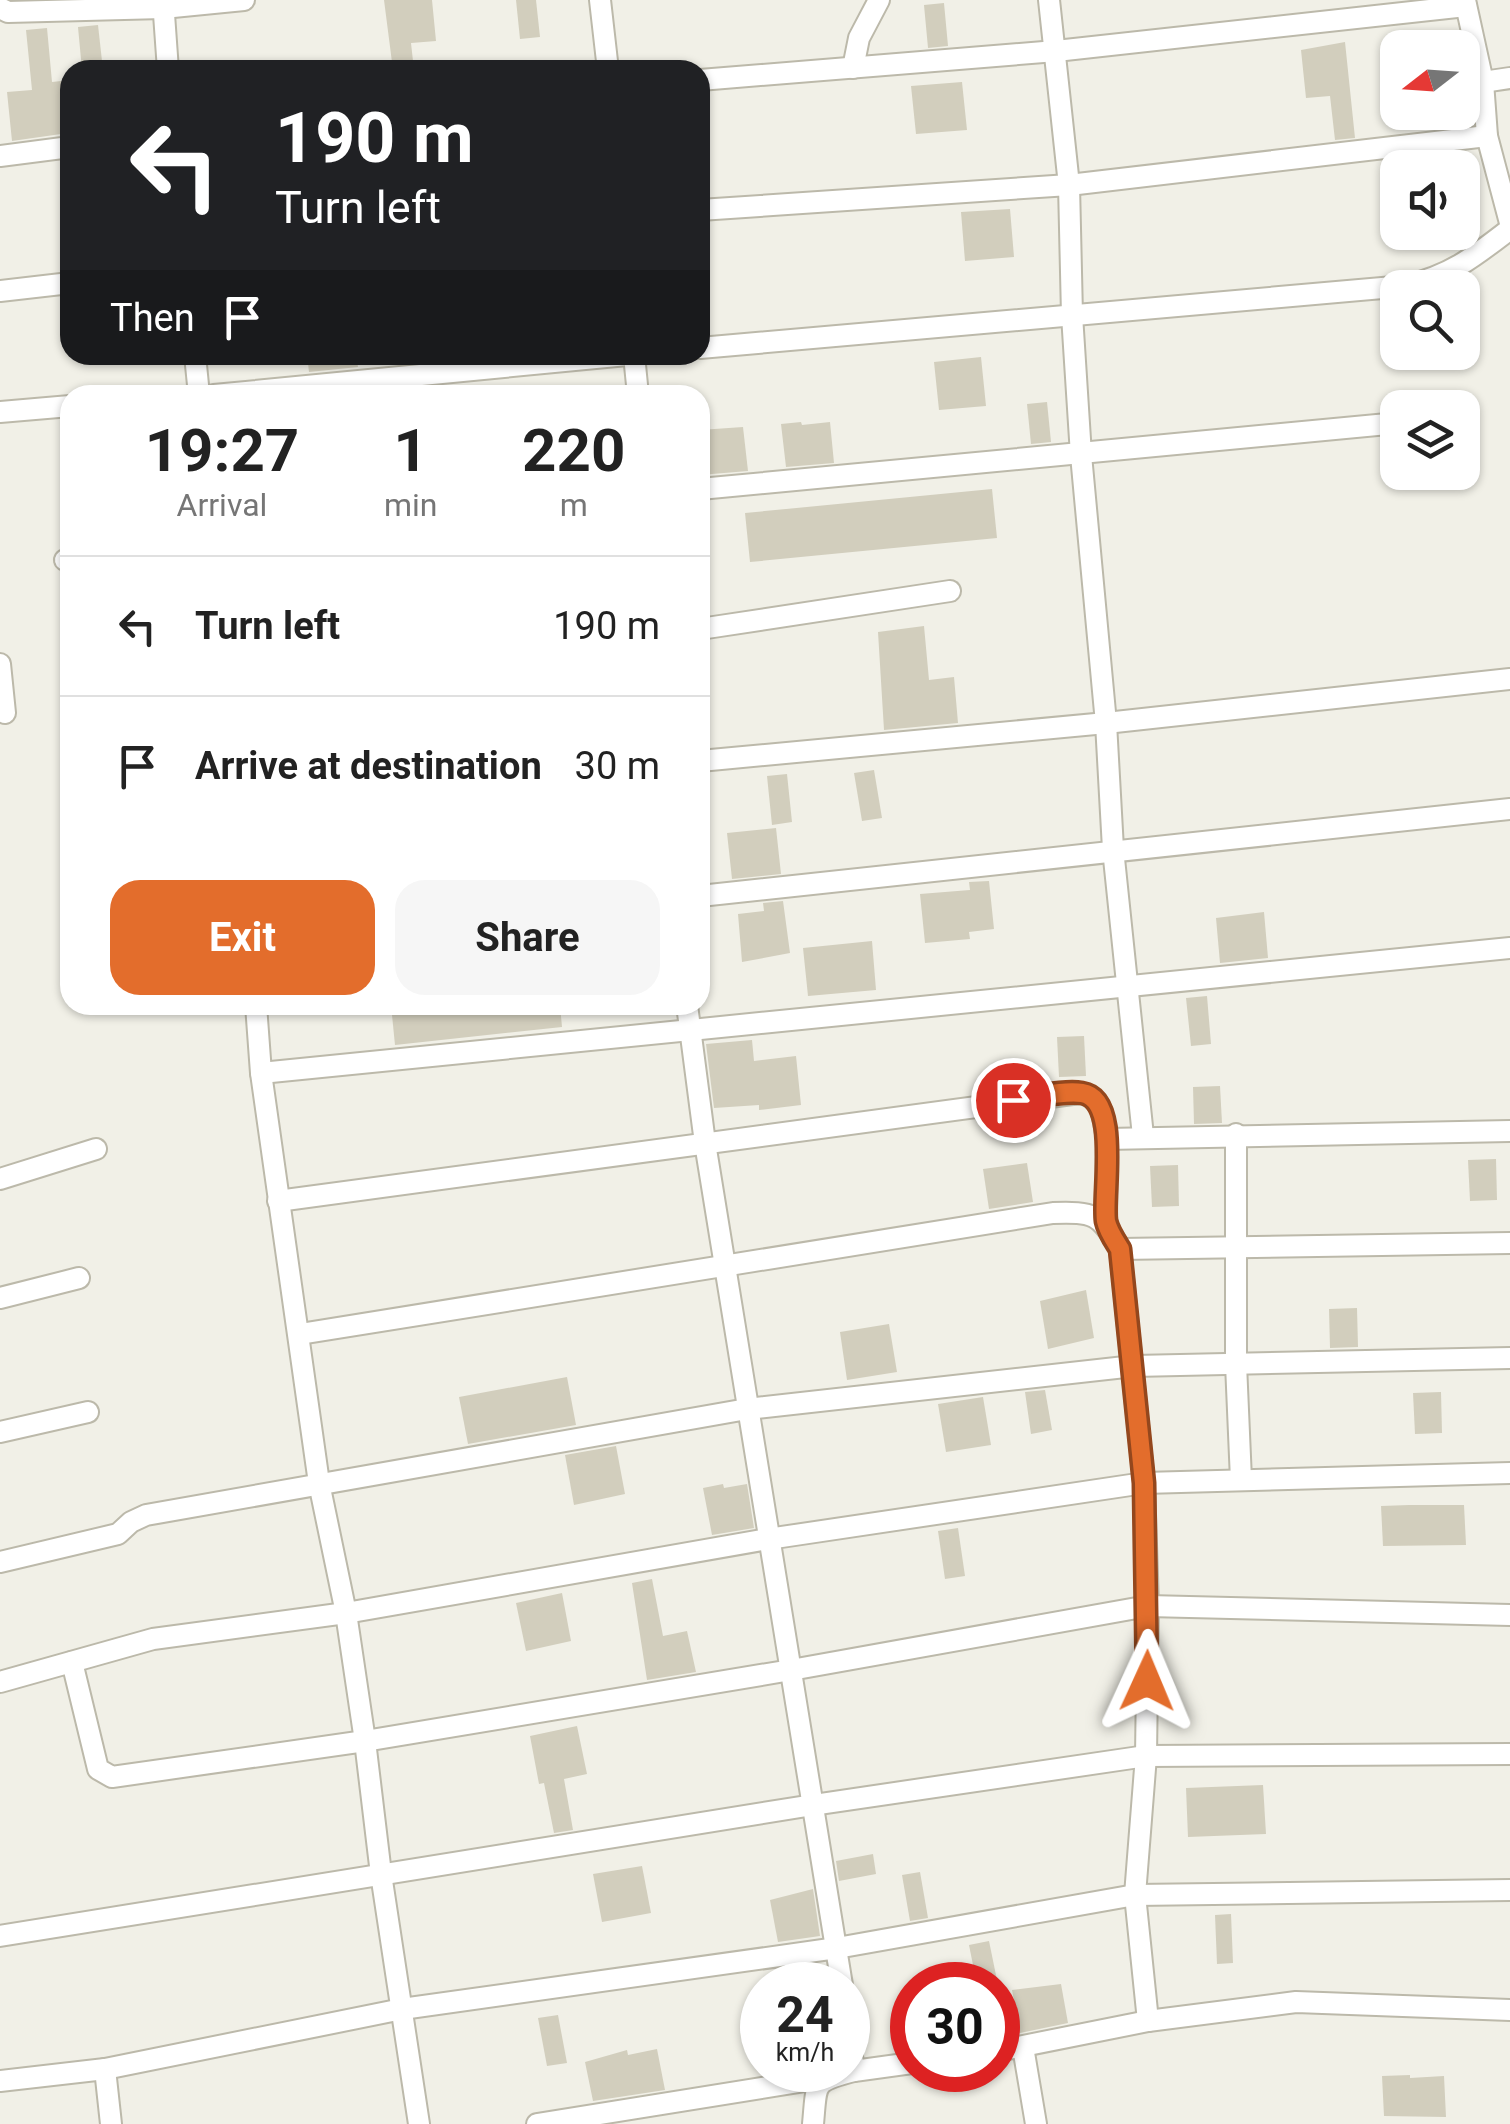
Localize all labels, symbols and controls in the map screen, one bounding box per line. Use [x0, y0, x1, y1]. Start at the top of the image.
north arrow [1380, 30, 1480, 130]
map controls [1380, 30, 1480, 490]
text: 190 m [275, 97, 474, 179]
icon: left [110, 100, 240, 230]
button: sound [1380, 150, 1480, 250]
text: Turn left [275, 181, 441, 234]
button: search [1380, 270, 1480, 370]
icon: arrive [215, 290, 270, 345]
text: Then [110, 296, 195, 340]
button: layers [1380, 390, 1480, 490]
text: 19:27 [145, 415, 299, 486]
text: 1 [393, 415, 428, 486]
text: 220 [522, 415, 625, 486]
text: Arrival [177, 486, 267, 524]
text: min [384, 486, 437, 524]
text: m [560, 486, 588, 524]
icon: left [110, 599, 165, 654]
text: Turn left [195, 604, 340, 648]
text: 190 m [553, 604, 660, 648]
icon: arrive [110, 739, 165, 794]
text: Arrive at destination [195, 744, 542, 788]
text: 30 m [575, 744, 660, 788]
button: Exit [110, 880, 375, 995]
button: Share [395, 880, 660, 995]
pin [971, 1058, 1056, 1143]
icon: arrive [986, 1073, 1041, 1128]
position arrow [1095, 1629, 1199, 1733]
speed limit sign: 30 [890, 1962, 1020, 2092]
text: 24 [776, 1986, 834, 2044]
text: km/h [776, 2038, 834, 2067]

